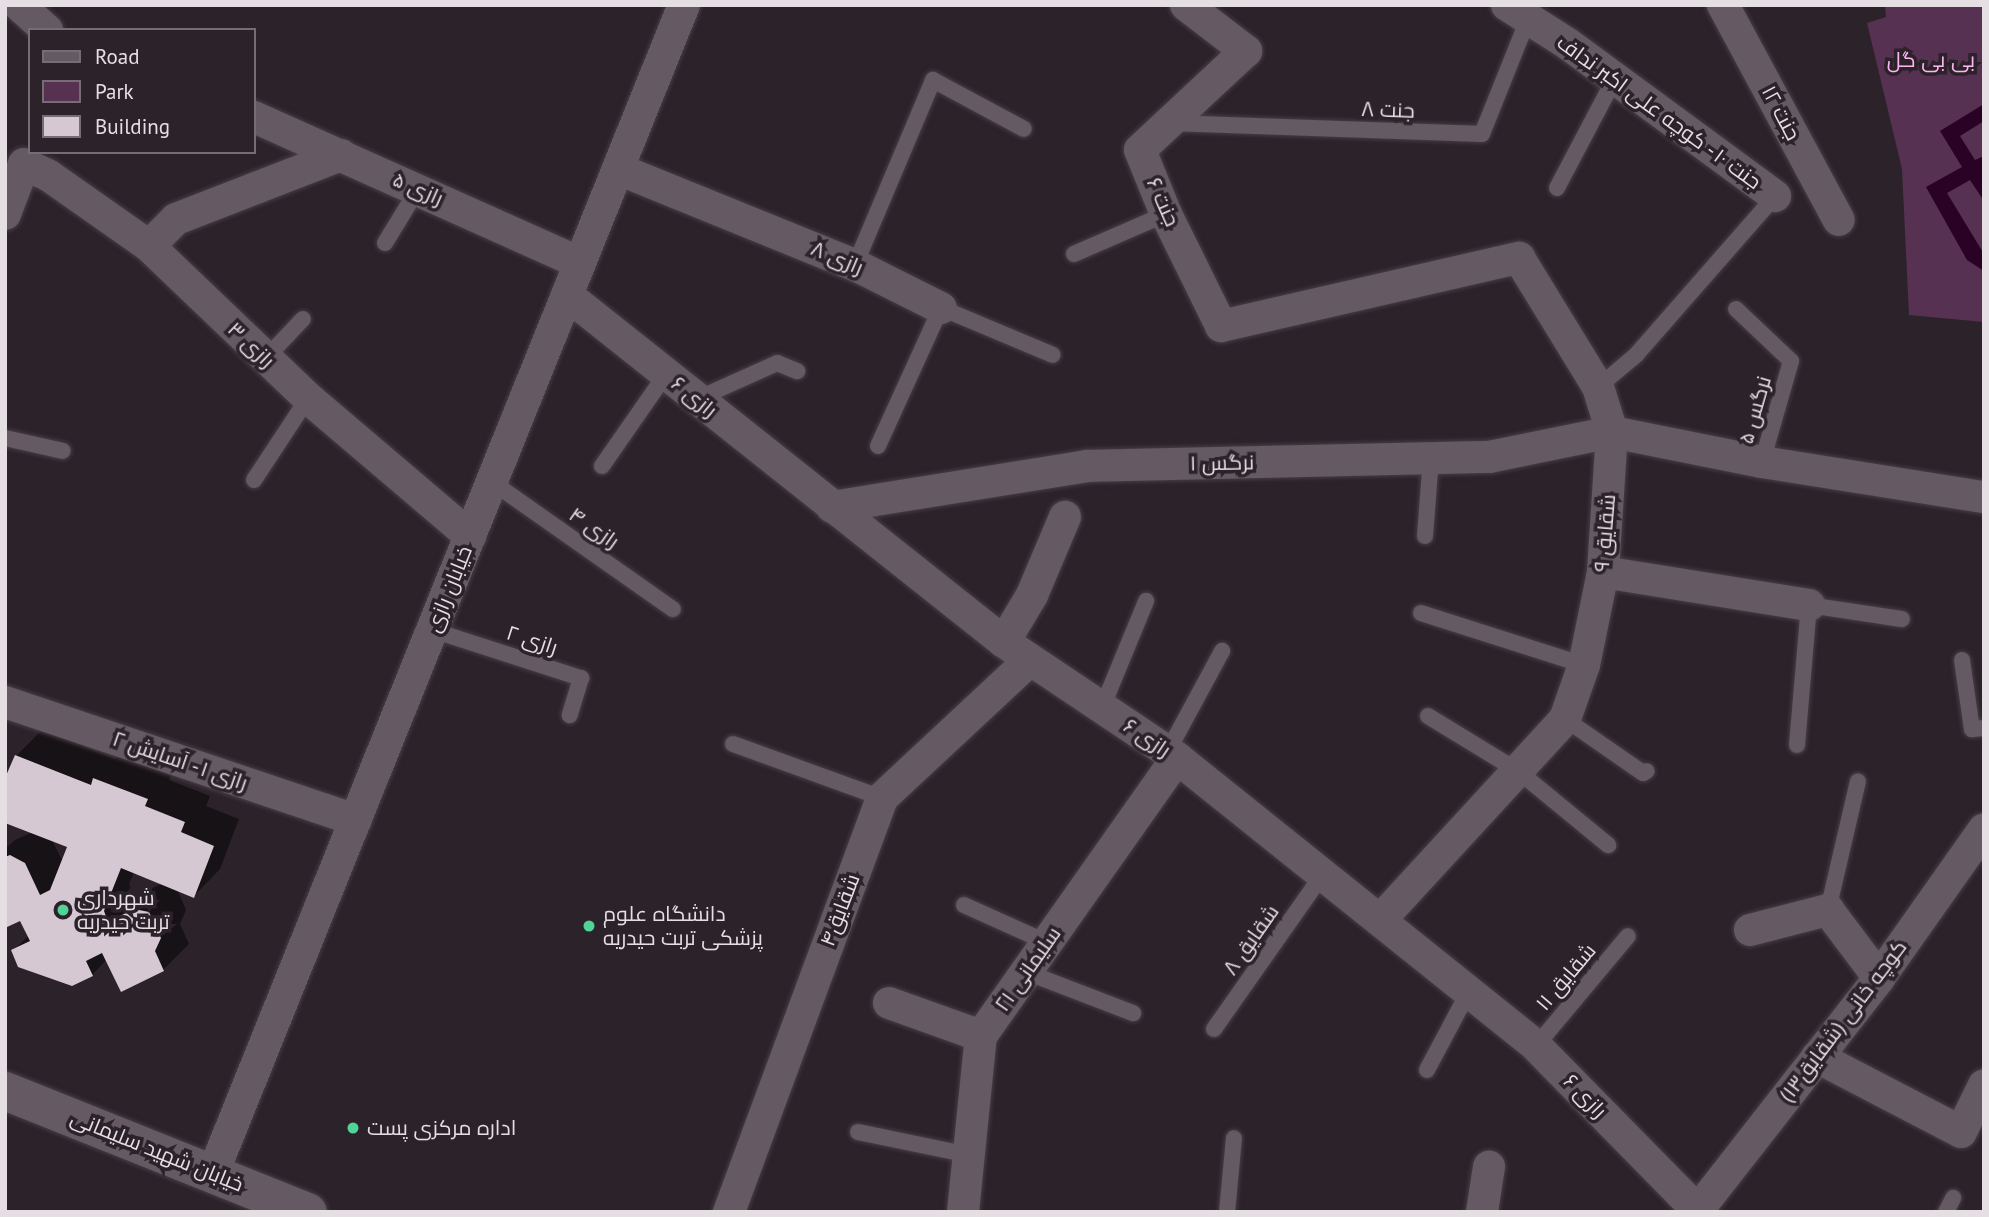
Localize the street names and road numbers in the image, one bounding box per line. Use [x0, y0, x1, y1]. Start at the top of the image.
street label: جنت ۱۰ - کوچه علی اکبر نداف [1551, 28, 1767, 196]
street label: جنت ۱۲ [1756, 81, 1806, 145]
street label: جنت ۸ [1361, 96, 1415, 124]
street label: رازی ۵ [389, 167, 447, 211]
street label: جنت ۶ [1141, 174, 1185, 230]
street label: رازی ۸ [807, 236, 867, 280]
street label: رازی ۳ [222, 317, 280, 373]
street label: رازی ۶ [666, 371, 722, 423]
street label: نرگس ۵ [1733, 373, 1777, 447]
street label: نرگس ۱ [1190, 450, 1254, 476]
street label: شقایق ۹ [1589, 493, 1621, 573]
street label: رازی ۴ [564, 502, 624, 554]
street label: خیابان رازی [420, 542, 478, 636]
street label: رازی ۲ [503, 620, 561, 660]
street label: رازی ۶ [1119, 713, 1175, 763]
street label: رازی ۱ - آسایش ۲ [108, 726, 252, 796]
street label: شقایق۴ [815, 870, 865, 950]
street label: شقایق ۸ [1218, 900, 1284, 980]
street label: سلیمانی ۲۱ [990, 922, 1066, 1016]
street label: کوچه خانی (شقایق۱۳) [1774, 935, 1912, 1107]
street label: شقایق ۱۱ [1531, 938, 1601, 1016]
street label: رازی ۶ [1558, 1069, 1612, 1123]
street label: خیابان شهید سلیمانی [67, 1105, 247, 1197]

